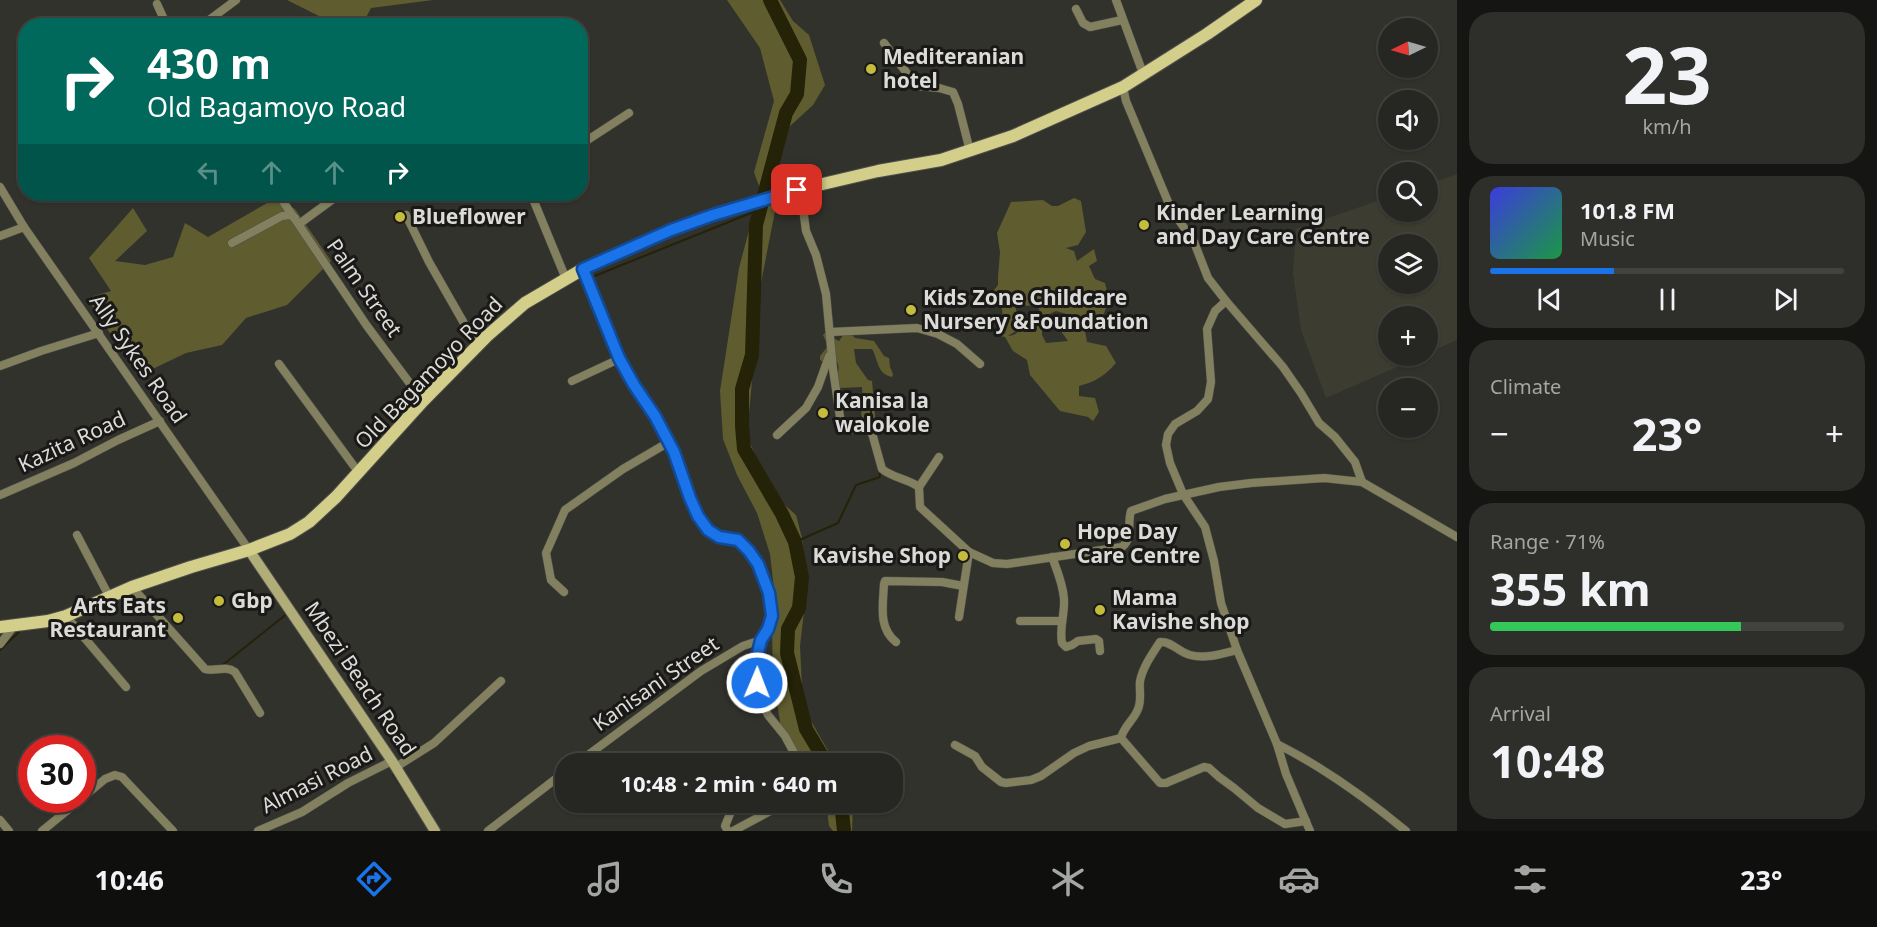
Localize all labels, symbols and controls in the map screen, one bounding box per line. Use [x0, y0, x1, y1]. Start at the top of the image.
north arrow [1378, 18, 1438, 78]
map controls [1378, 18, 1438, 438]
text: 23 [1622, 21, 1712, 127]
text: 430 m [147, 34, 271, 91]
icon: right [48, 42, 126, 120]
place label: Mediteranian hotel [883, 42, 1024, 94]
marker: Mediteranian hotel [864, 62, 878, 76]
text: Old Bagamoyo Road [147, 88, 406, 125]
button: sound [1378, 90, 1438, 150]
text: km/h [1642, 113, 1692, 140]
icon: left [192, 156, 225, 189]
icon: ahead [255, 156, 288, 189]
icon: ahead [318, 156, 351, 189]
icon: right [381, 156, 414, 189]
button: search [1378, 162, 1438, 222]
pin [771, 164, 822, 215]
icon: arrive [780, 173, 813, 206]
text: 101.8 FM [1580, 195, 1675, 225]
place label: Kinder Learning and Day Care Centre [1156, 198, 1370, 250]
place label: Blueflower [412, 202, 526, 230]
marker: Blueflower [393, 210, 407, 224]
marker: Kinder Learning and Day Care Centre [1137, 218, 1151, 232]
text: Music [1580, 225, 1635, 252]
street label: Palm Street [321, 233, 409, 342]
button: layers [1378, 234, 1438, 294]
place label: Kids Zone Childcare Nursery &Foundation [923, 283, 1149, 335]
icon: previous [1533, 283, 1566, 316]
icon: pause [1651, 283, 1684, 316]
icon: next [1769, 283, 1802, 316]
street label: Ally Sykes Road [84, 288, 194, 429]
street label: Old Bagamoyo Road [348, 290, 508, 455]
marker: Kids Zone Childcare Nursery &Foundation [904, 303, 918, 317]
button: + [1378, 306, 1438, 366]
text: Climate [1490, 373, 1561, 400]
button: − [1378, 378, 1438, 438]
place label: Kanisa la walokole [835, 386, 930, 438]
text: 23° [1632, 403, 1702, 464]
street label: Kazita Road [13, 404, 130, 478]
marker: Kanisa la walokole [816, 406, 830, 420]
text: − [1490, 411, 1509, 456]
text: + [1825, 411, 1844, 456]
place label: Hope Day Care Centre [1077, 517, 1200, 569]
text: Range · 71% [1490, 528, 1605, 555]
marker: Hope Day Care Centre [1058, 537, 1072, 551]
place label: Kavishe Shop [812, 541, 951, 569]
marker: Kavishe Shop [956, 549, 970, 563]
text: 355 km [1490, 558, 1651, 619]
place label: Mama Kavishe shop [1112, 583, 1250, 635]
place label: Gbp [231, 586, 273, 614]
place label: Arts Eats Restaurant [49, 591, 166, 643]
marker: Gbp [212, 594, 226, 608]
street label: Mbezi Beach Road [299, 596, 423, 761]
marker: Mama Kavishe shop [1093, 603, 1107, 617]
marker: Arts Eats Restaurant [171, 611, 185, 625]
street label: Kanisani Street [587, 629, 724, 737]
position arrow [725, 651, 789, 715]
text: Arrival [1490, 700, 1551, 727]
text: 10:48 [1490, 730, 1606, 791]
speed limit sign: 30 [18, 735, 96, 813]
street label: Almasi Road [256, 739, 377, 819]
text: 10:48 · 2 min · 640 m [620, 768, 838, 798]
icon: directions [353, 858, 395, 900]
icon: music [584, 858, 626, 900]
icon: phone [815, 858, 857, 900]
icon: climate [1047, 858, 1089, 900]
icon: car [1278, 858, 1320, 900]
icon: filters [1509, 858, 1551, 900]
text: 10:46 [95, 861, 164, 898]
text: 23° [1740, 861, 1782, 898]

